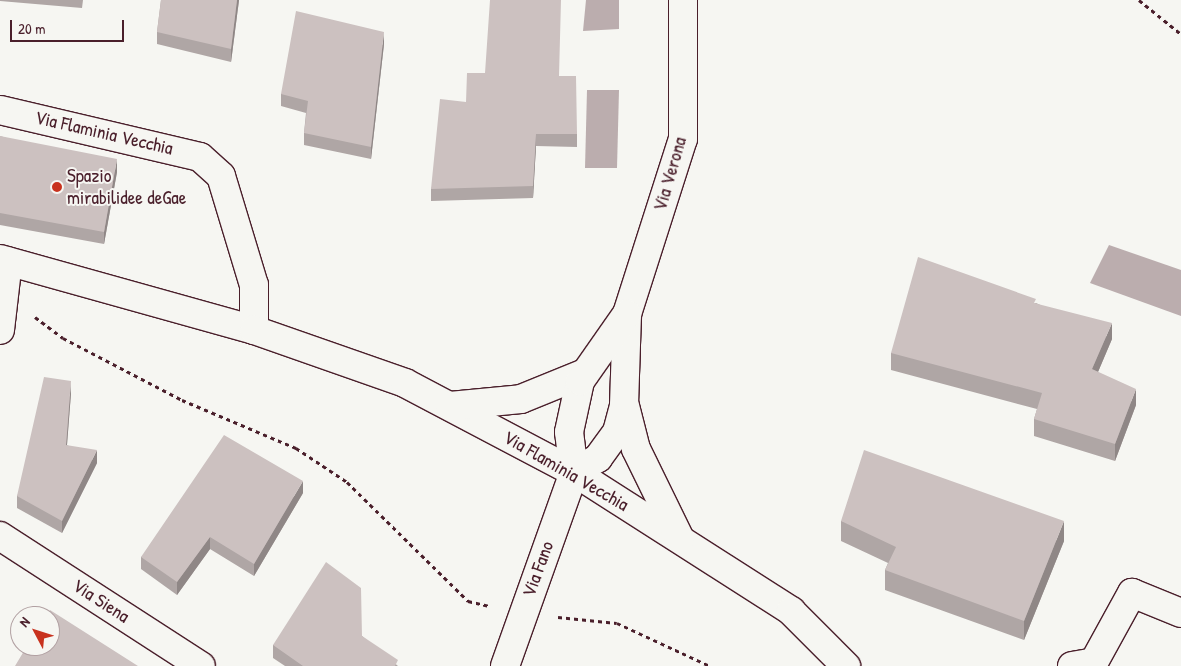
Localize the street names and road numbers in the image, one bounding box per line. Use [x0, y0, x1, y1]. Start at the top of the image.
street label: Via Flaminia Vecchia [33, 106, 175, 160]
street label: Via Verona [649, 134, 691, 214]
street label: Via Flaminia Vecchia [499, 426, 633, 516]
street label: Via Fano [517, 538, 559, 600]
street label: Via Siena [68, 574, 134, 628]

